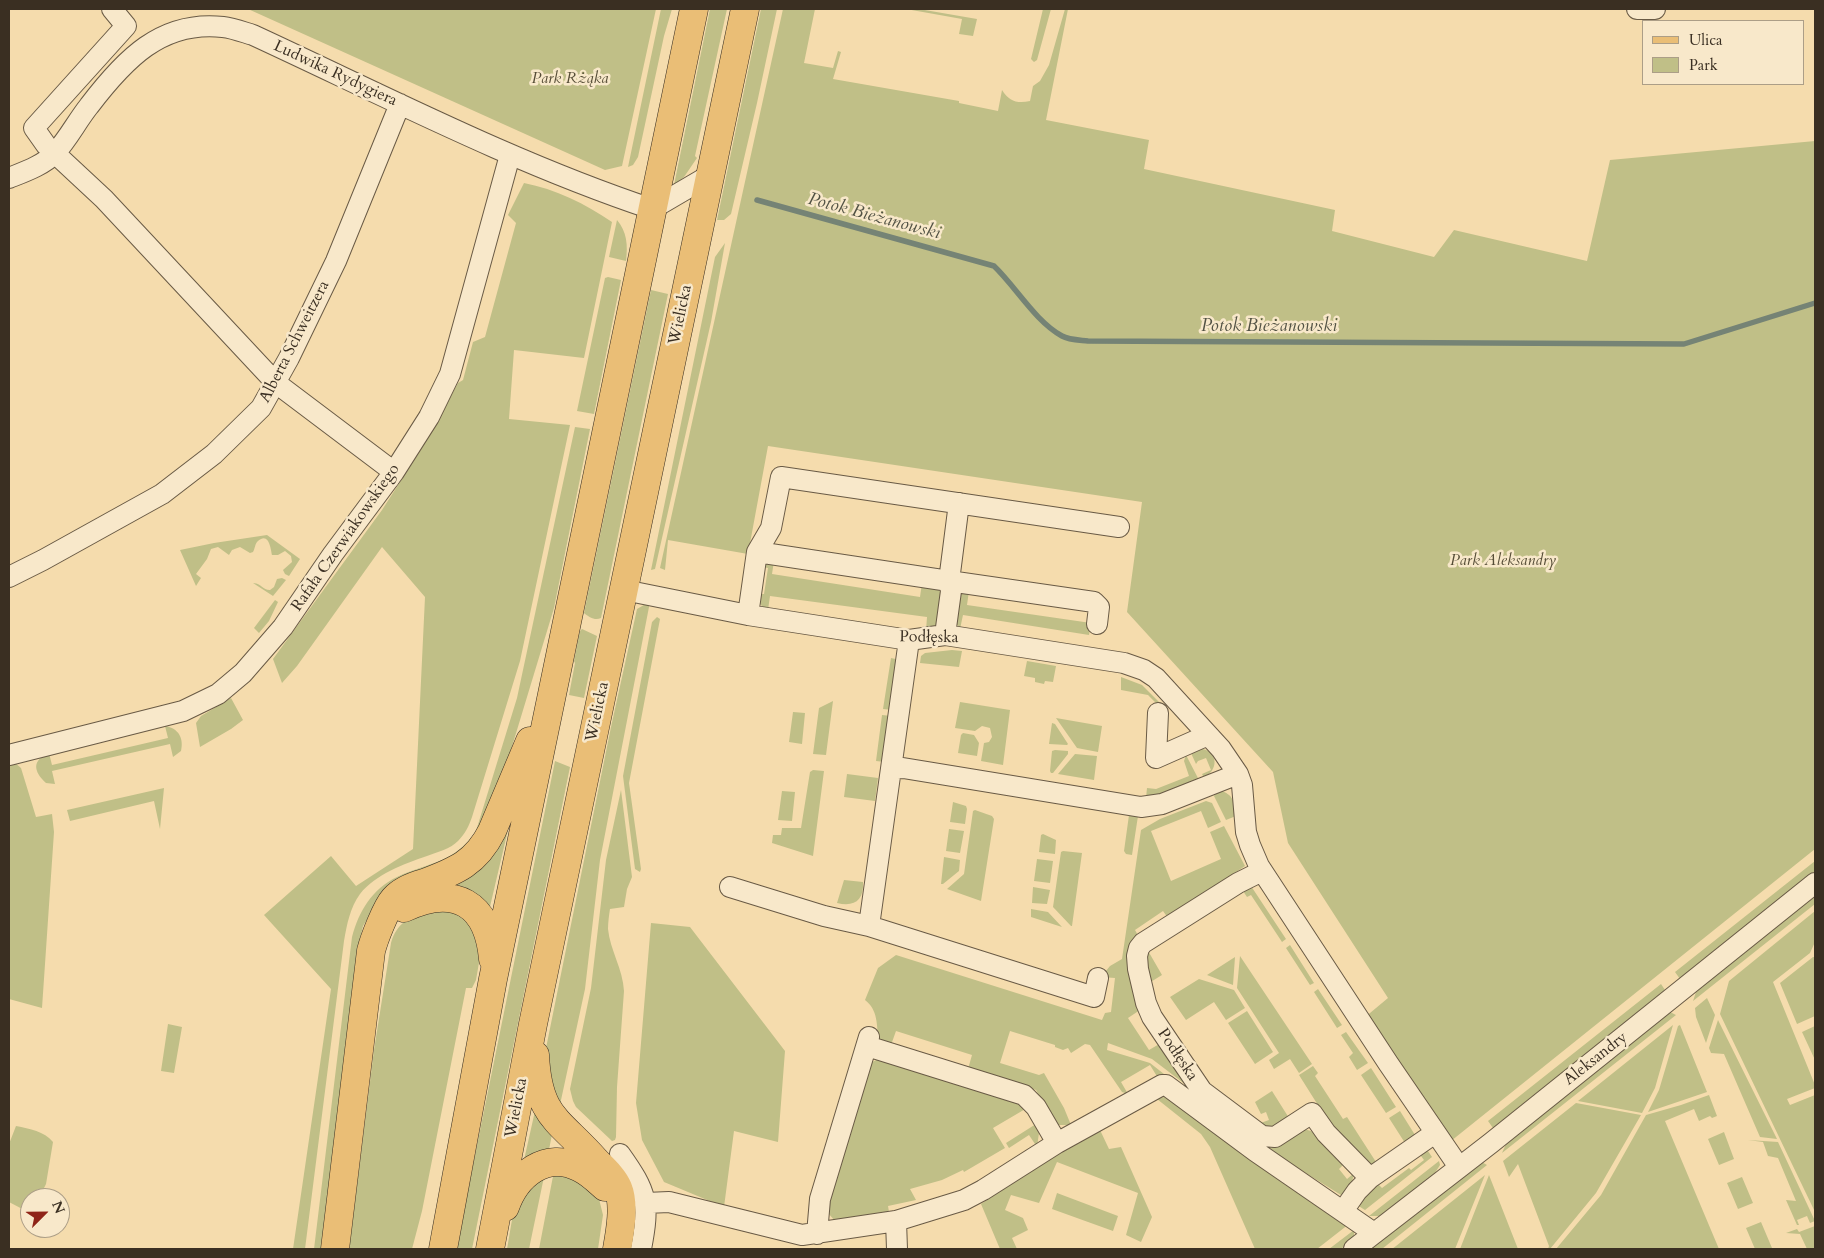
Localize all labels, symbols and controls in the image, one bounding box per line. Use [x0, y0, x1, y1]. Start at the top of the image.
legend [1642, 20, 1804, 85]
text: Ulica [1689, 30, 1723, 50]
street label: Ludwika Rydygiera [270, 37, 400, 111]
text: Park [1689, 55, 1718, 75]
park label: Park Rżąka [531, 69, 609, 89]
water label: Potok Bieżanowski [805, 189, 943, 245]
street label: Alberta Schweitzera [256, 278, 334, 406]
street label: Wielicka [665, 283, 697, 347]
water label: Potok Bieżanowski [1201, 316, 1337, 338]
street label: Rafała Czerwiakowskiego [288, 461, 404, 615]
park label: Park Aleksandry [1450, 551, 1556, 571]
street label: Podłęska [899, 628, 959, 648]
street label: Wielicka [582, 680, 614, 744]
street label: Podłęska [1152, 1025, 1202, 1085]
street label: Aleksandry [1560, 1028, 1632, 1090]
street label: Wielicka [502, 1076, 532, 1140]
north arrow [20, 1188, 70, 1238]
text: N [47, 1198, 69, 1217]

